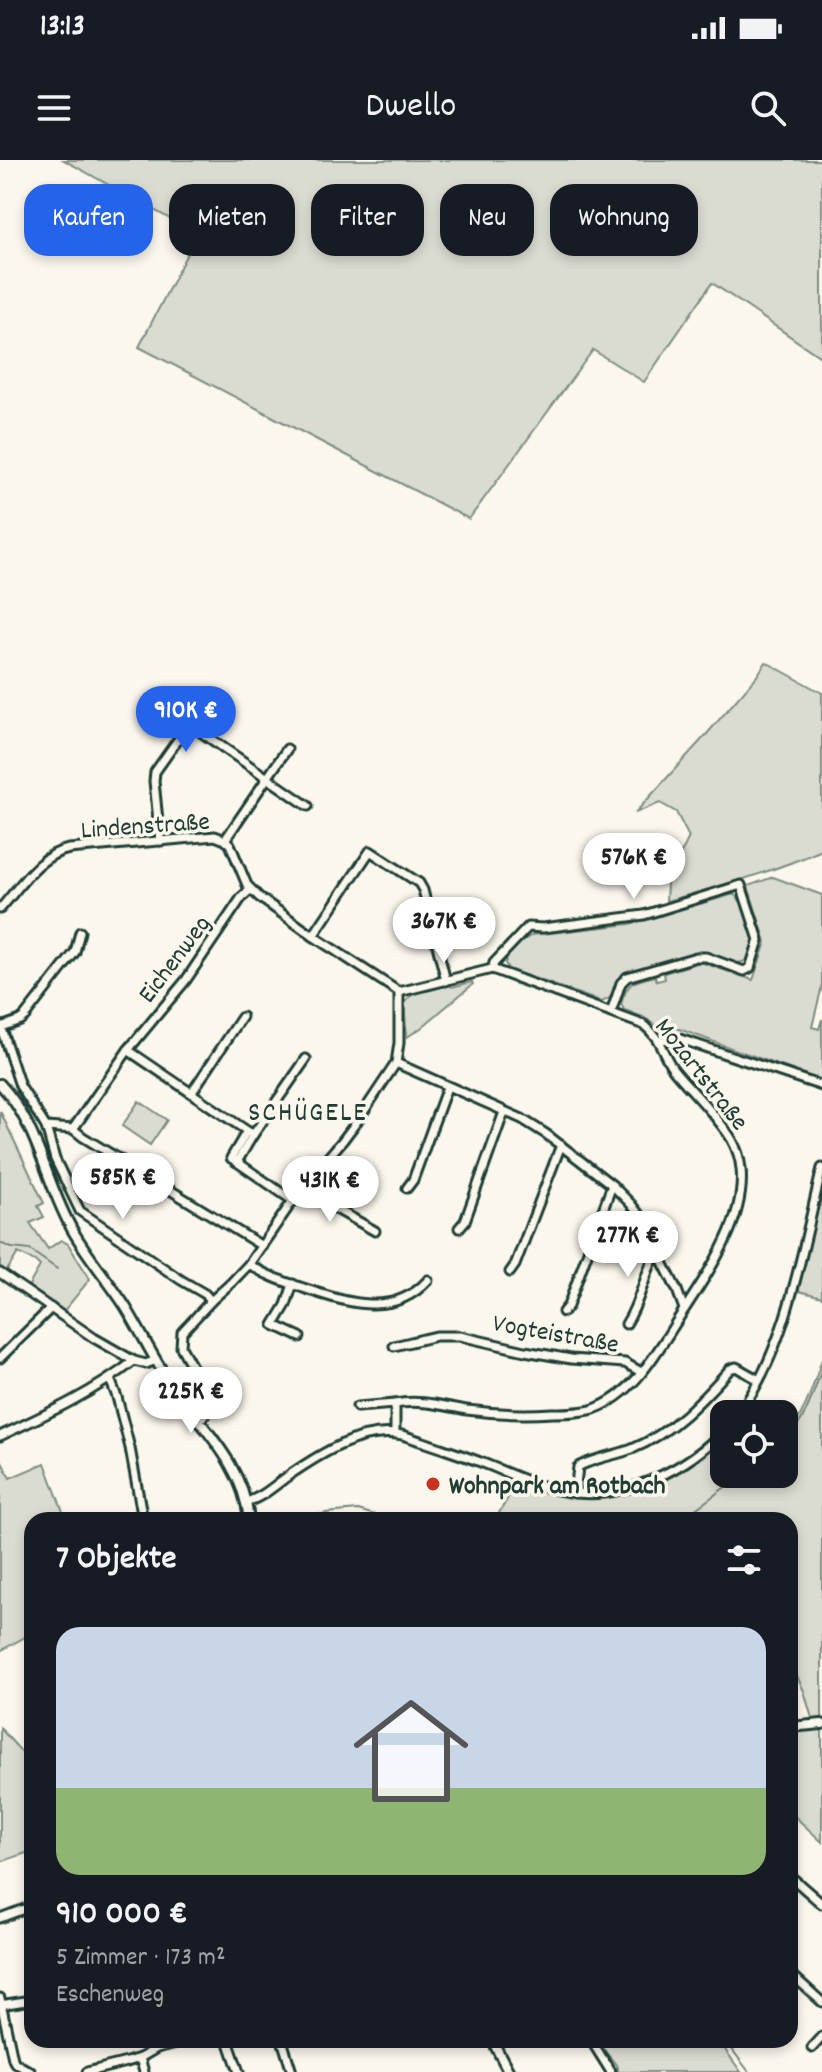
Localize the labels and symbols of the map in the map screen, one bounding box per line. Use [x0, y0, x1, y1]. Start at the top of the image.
pin: 910K € [121, 686, 251, 754]
street label: Lindenstraße [79, 805, 211, 850]
pin: 576K € [569, 833, 699, 901]
pin: 367K € [379, 897, 509, 965]
street label: Eichenweg [130, 908, 221, 1012]
street label: Mozartstraße [644, 1011, 756, 1139]
district label: SCHÜGELE [248, 1095, 368, 1135]
pin: 585K € [58, 1153, 188, 1221]
pin: 431K € [265, 1156, 395, 1224]
pin: 277K € [563, 1211, 693, 1279]
street label: Vogteistraße [489, 1306, 621, 1365]
pin: 225K € [126, 1367, 256, 1435]
place label: Wohnpark am Rotbach [449, 1469, 666, 1506]
marker: Wohnpark am Rotbach [424, 1475, 442, 1493]

